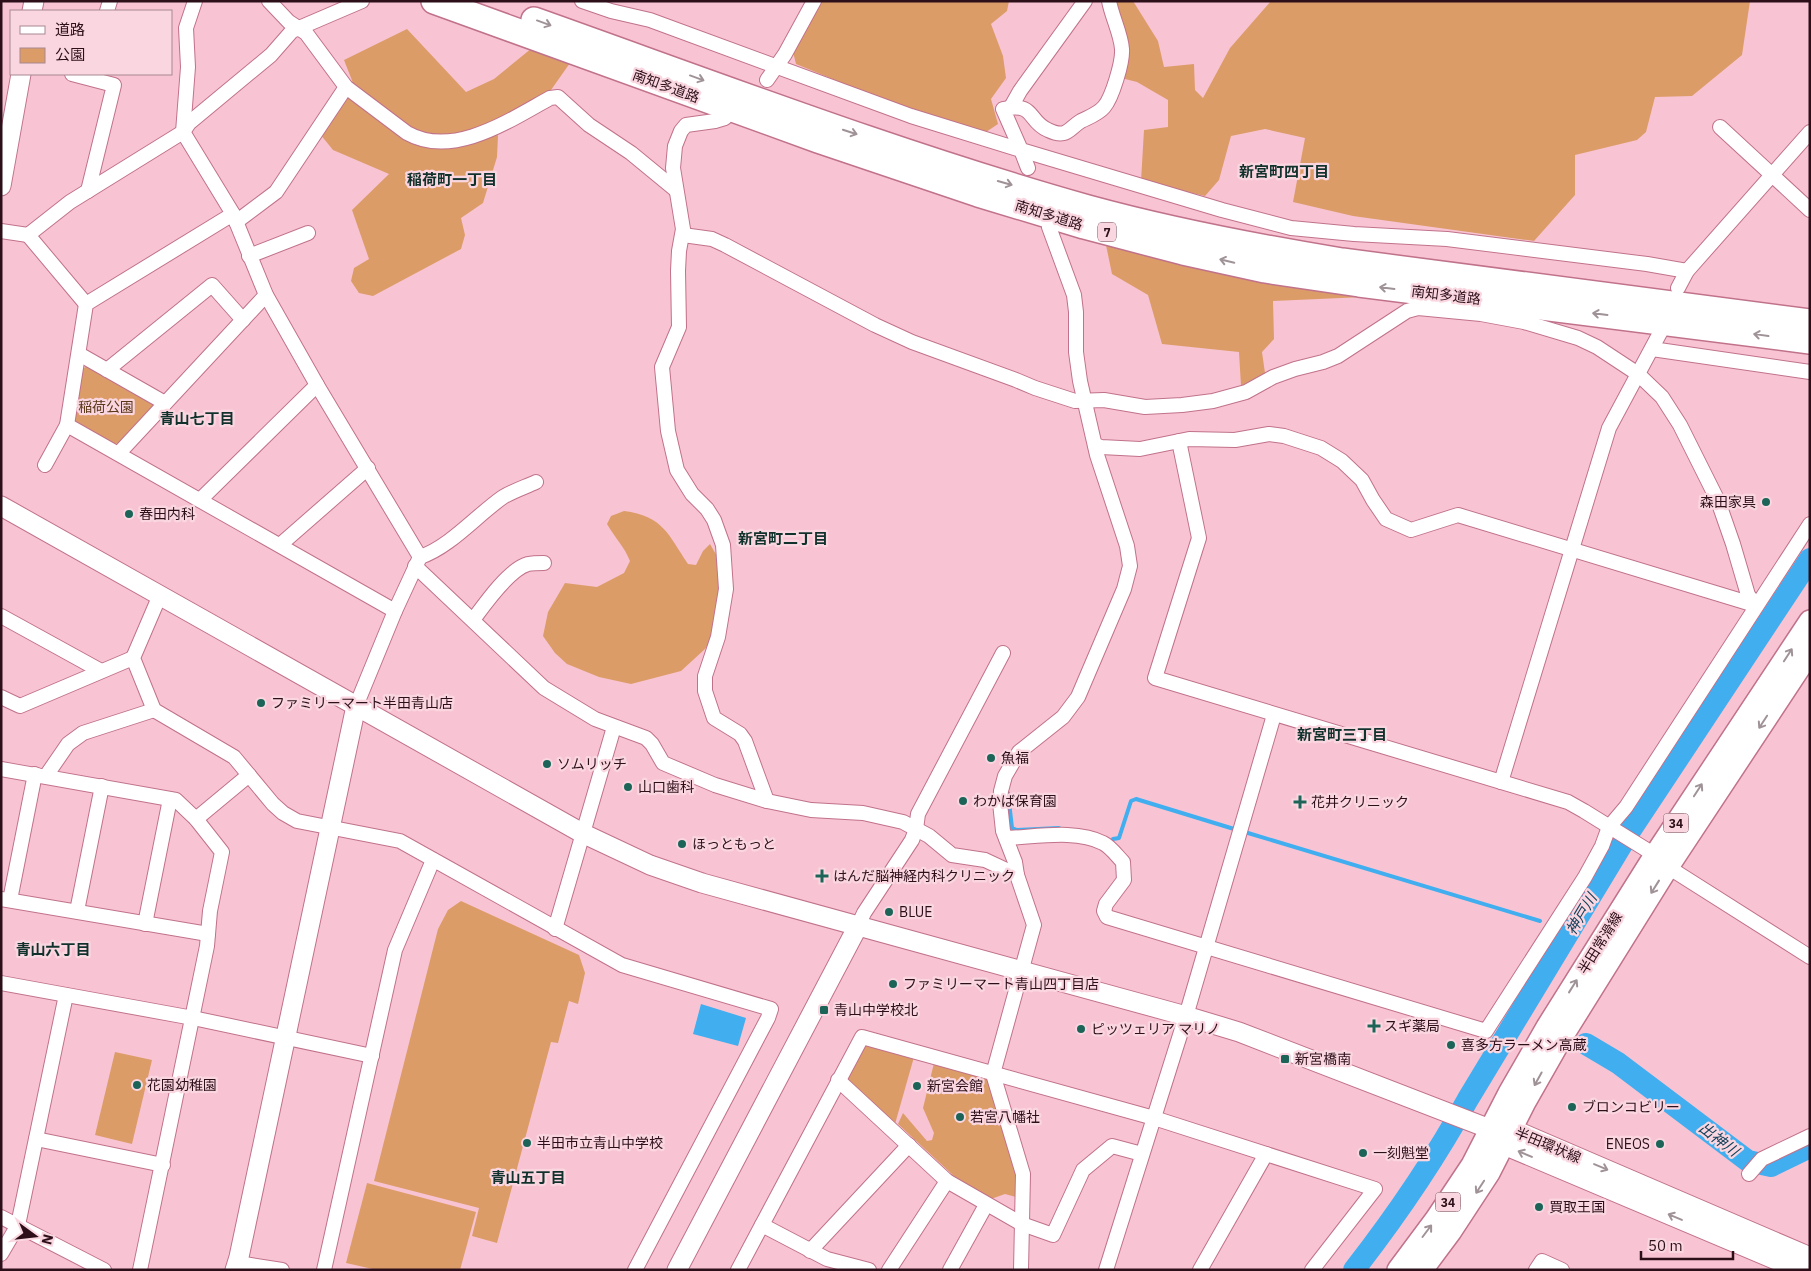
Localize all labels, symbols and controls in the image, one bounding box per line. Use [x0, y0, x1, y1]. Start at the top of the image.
legend [10, 10, 172, 75]
one-way arrow [536, 19, 551, 28]
text: 道路 [55, 20, 85, 39]
text: 公園 [55, 45, 85, 64]
street label: 南知多道路 [630, 66, 702, 106]
one-way arrow [689, 74, 705, 83]
one-way arrow [842, 128, 858, 137]
district label: 新宮町四丁目 [1239, 162, 1329, 181]
district label: 稲荷町一丁目 [407, 170, 497, 189]
one-way arrow [996, 179, 1012, 189]
street label: 南知多道路 [1013, 196, 1085, 234]
road number: 7 [1098, 222, 1116, 242]
one-way arrow [1219, 256, 1235, 266]
street label: 南知多道路 [1410, 282, 1482, 308]
one-way arrow [1379, 283, 1395, 293]
one-way arrow [1593, 309, 1609, 319]
one-way arrow [1754, 330, 1770, 340]
park label: 稲荷公園 [78, 398, 134, 416]
district label: 青山七丁目 [159, 409, 235, 428]
place label: 森田家具 [1700, 493, 1756, 511]
marker: 森田家具 [1760, 496, 1772, 508]
place label: 春田内科 [139, 505, 195, 523]
marker: 春田内科 [123, 508, 135, 520]
district label: 新宮町二丁目 [738, 529, 828, 548]
one-way arrow [1782, 648, 1793, 662]
place label: ファミリーマート半田青山店 [271, 694, 453, 712]
marker: ファミリーマート半田青山店 [255, 697, 267, 709]
one-way arrow [1758, 714, 1768, 728]
district label: 新宮町三丁目 [1297, 725, 1387, 744]
place label: 魚福 [1001, 749, 1029, 767]
marker: 魚福 [985, 752, 997, 764]
place label: ソムリッチ [557, 755, 627, 773]
marker: ソムリッチ [541, 758, 553, 770]
place label: 山口歯科 [638, 778, 694, 796]
marker: 山口歯科 [622, 781, 634, 793]
one-way arrow [1693, 784, 1703, 798]
place label: わかば保育園 [973, 792, 1057, 810]
place label: 花井クリニック [1311, 793, 1409, 811]
marker: わかば保育園 [957, 795, 969, 807]
marker: 花井クリニック [1293, 795, 1307, 809]
road number: 34 [1664, 814, 1688, 832]
place label: ほっともっと [692, 835, 776, 853]
marker: ほっともっと [676, 838, 688, 850]
place label: はんだ脳神経内科クリニック [833, 867, 1015, 885]
marker: はんだ脳神経内科クリニック [815, 869, 829, 883]
one-way arrow [1650, 880, 1660, 894]
water label: 神戸川 [1561, 888, 1602, 938]
place label: BLUE [899, 903, 932, 921]
marker: BLUE [883, 906, 895, 918]
street label: 半田常滑線 [1574, 909, 1626, 977]
district label: 青山六丁目 [15, 940, 91, 959]
place label: ファミリーマート青山四丁目店 [903, 975, 1099, 993]
marker: ファミリーマート青山四丁目店 [887, 978, 899, 990]
one-way arrow [1568, 980, 1578, 994]
place label: 青山中学校北 [834, 1001, 918, 1019]
marker: 青山中学校北 [818, 1004, 830, 1016]
place label: スギ薬局 [1384, 1017, 1440, 1035]
place label: ピッツェリア マリノ [1091, 1020, 1220, 1038]
marker: スギ薬局 [1368, 1020, 1380, 1032]
marker: ピッツェリア マリノ [1075, 1023, 1087, 1035]
place label: 喜多方ラーメン高蔵 [1461, 1036, 1586, 1054]
marker: 喜多方ラーメン高蔵 [1445, 1039, 1457, 1051]
place label: 新宮橋南 [1295, 1050, 1351, 1068]
marker: 新宮橋南 [1279, 1053, 1291, 1065]
one-way arrow [1533, 1071, 1543, 1086]
place label: 花園幼稚園 [147, 1076, 217, 1094]
place label: 新宮会館 [927, 1077, 983, 1095]
marker: 花園幼稚園 [131, 1079, 143, 1091]
marker: 新宮会館 [911, 1080, 923, 1092]
place label: ブロンコビリー [1582, 1098, 1680, 1116]
marker: ブロンコビリー [1566, 1101, 1578, 1113]
place label: 若宮八幡社 [970, 1108, 1040, 1126]
marker: 若宮八幡社 [954, 1111, 966, 1123]
water label: 出神川 [1695, 1118, 1744, 1161]
street label: 半田環状線 [1512, 1123, 1584, 1167]
place label: 半田市立青山中学校 [537, 1134, 663, 1152]
place label: ENEOS [1606, 1135, 1650, 1153]
marker: 半田市立青山中学校 [521, 1137, 533, 1149]
marker: ENEOS [1654, 1138, 1666, 1150]
place label: 一刻魁堂 [1373, 1144, 1429, 1162]
marker: 一刻魁堂 [1357, 1147, 1369, 1159]
one-way arrow [1518, 1148, 1533, 1158]
one-way arrow [1593, 1163, 1608, 1173]
district label: 青山五丁目 [490, 1168, 566, 1187]
one-way arrow [1474, 1180, 1485, 1194]
road number: 34 [1436, 1192, 1460, 1212]
place label: 買取王国 [1549, 1198, 1605, 1216]
marker: 買取王国 [1533, 1201, 1545, 1213]
north arrow [10, 1211, 60, 1261]
one-way arrow [1668, 1212, 1683, 1221]
one-way arrow [1422, 1225, 1433, 1238]
scale bar [1641, 1228, 1734, 1260]
text: N [38, 1232, 58, 1247]
text: 50 m [1648, 1236, 1683, 1255]

